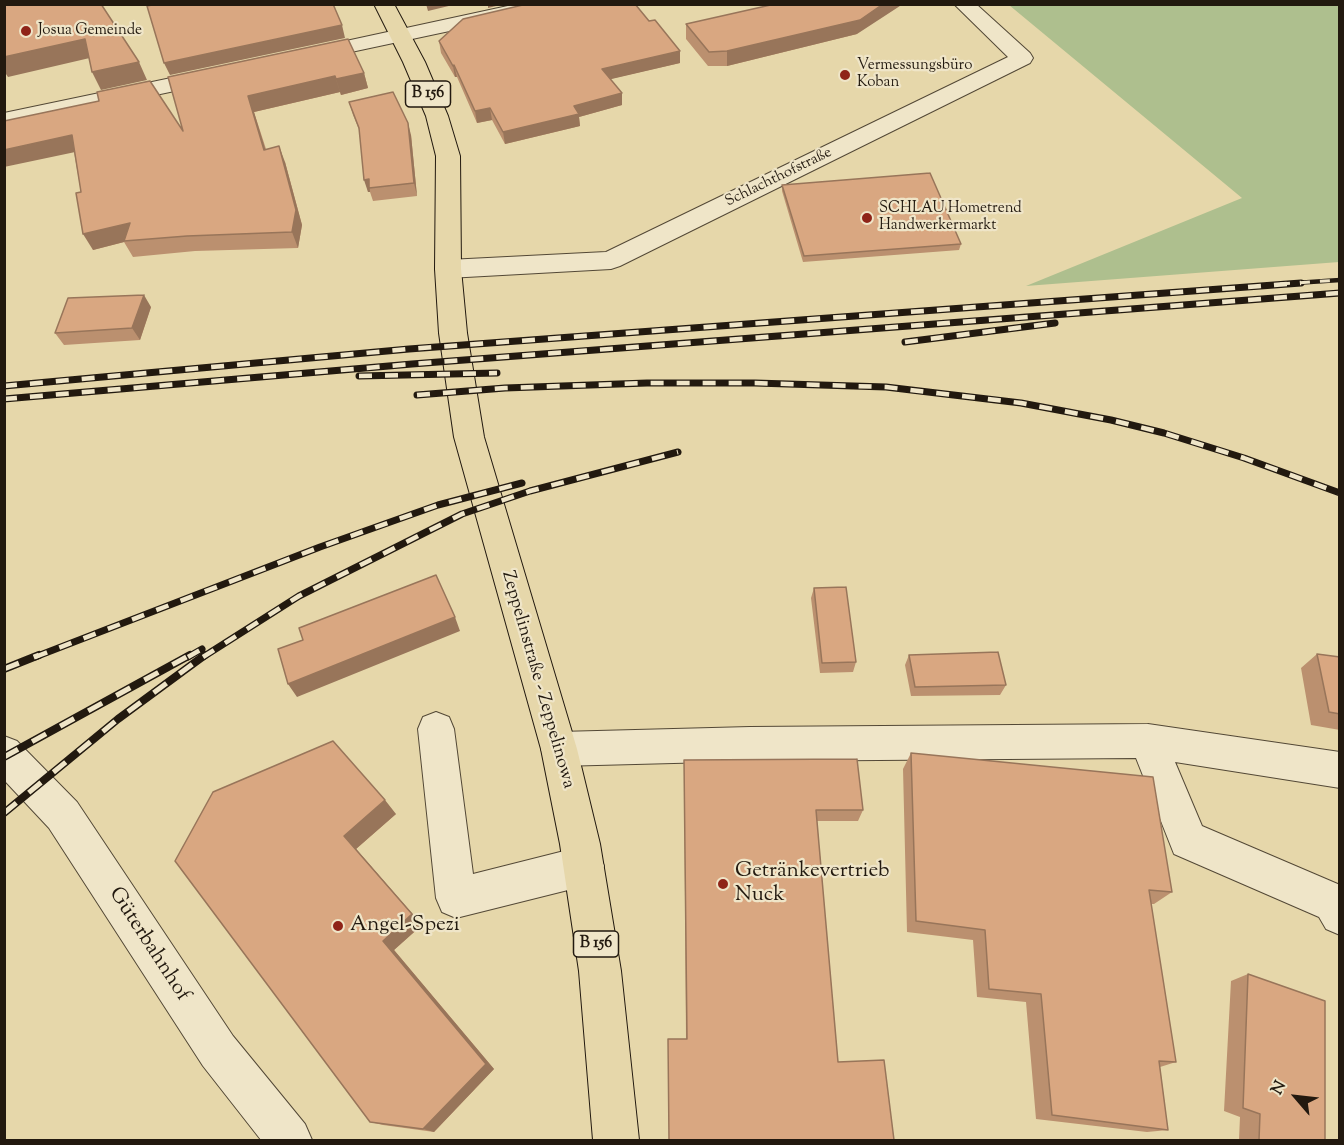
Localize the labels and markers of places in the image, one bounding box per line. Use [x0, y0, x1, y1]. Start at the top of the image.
place label: Josua Gemeinde [38, 22, 142, 40]
marker: Josua Gemeinde [19, 24, 33, 38]
place label: Vermessungsbüro Koban [857, 57, 972, 92]
marker: Vermessungsbüro Koban [838, 68, 852, 82]
place label: SCHLAU Hometrend Handwerkermarkt [879, 200, 1022, 235]
marker: SCHLAU Hometrend Handwerkermarkt [860, 211, 874, 225]
place label: Getränkevertrieb Nuck [735, 859, 890, 909]
marker: Getränkevertrieb Nuck [716, 877, 730, 891]
place label: Angel-Spezi [350, 913, 460, 939]
marker: Angel-Spezi [331, 919, 345, 933]

